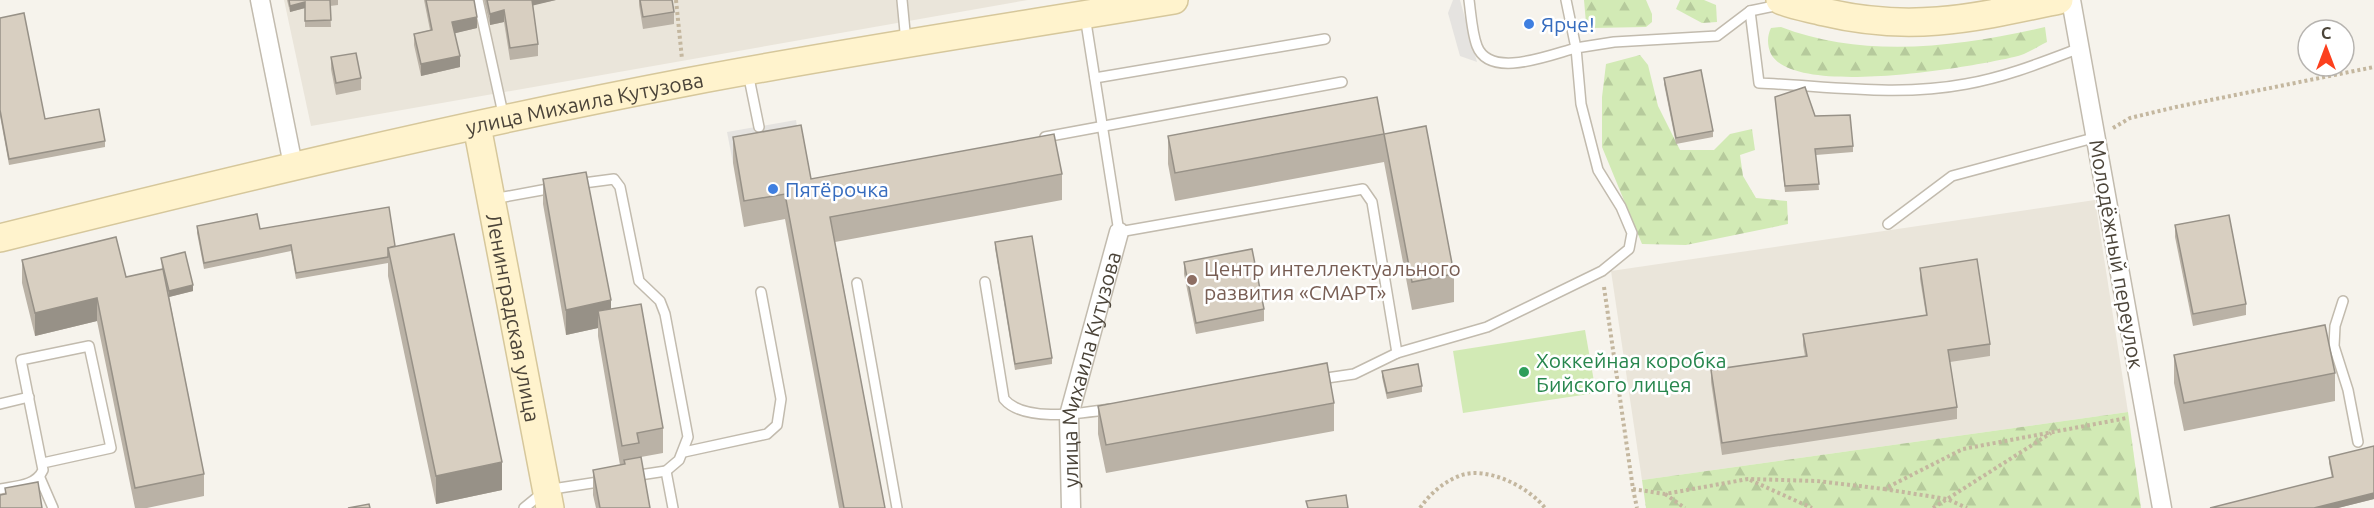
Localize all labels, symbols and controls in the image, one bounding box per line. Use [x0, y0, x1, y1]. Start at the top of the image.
place label: Ярче! [1541, 12, 1595, 36]
marker: Ярче! [1522, 17, 1536, 31]
north arrow [2296, 18, 2356, 78]
text: С [2321, 24, 2331, 42]
street label: улица Михаила Кутузова [463, 67, 705, 139]
street label: Молодёжный переулок [2085, 137, 2149, 371]
place label: Пятёрочка [785, 177, 889, 201]
marker: Пятёрочка [766, 182, 780, 196]
street label: Ленинградская улица [482, 211, 545, 424]
street label: улица Михаила Кутузова [1057, 249, 1125, 488]
place label: Центр интеллектуального развития «СМАРТ» [1204, 256, 1461, 304]
marker: Центр интеллектуального развития «СМАРТ» [1185, 273, 1199, 287]
place label: Хоккейная коробка Бийского лицея [1536, 348, 1727, 396]
marker: Хоккейная коробка Бийского лицея [1517, 365, 1531, 379]

